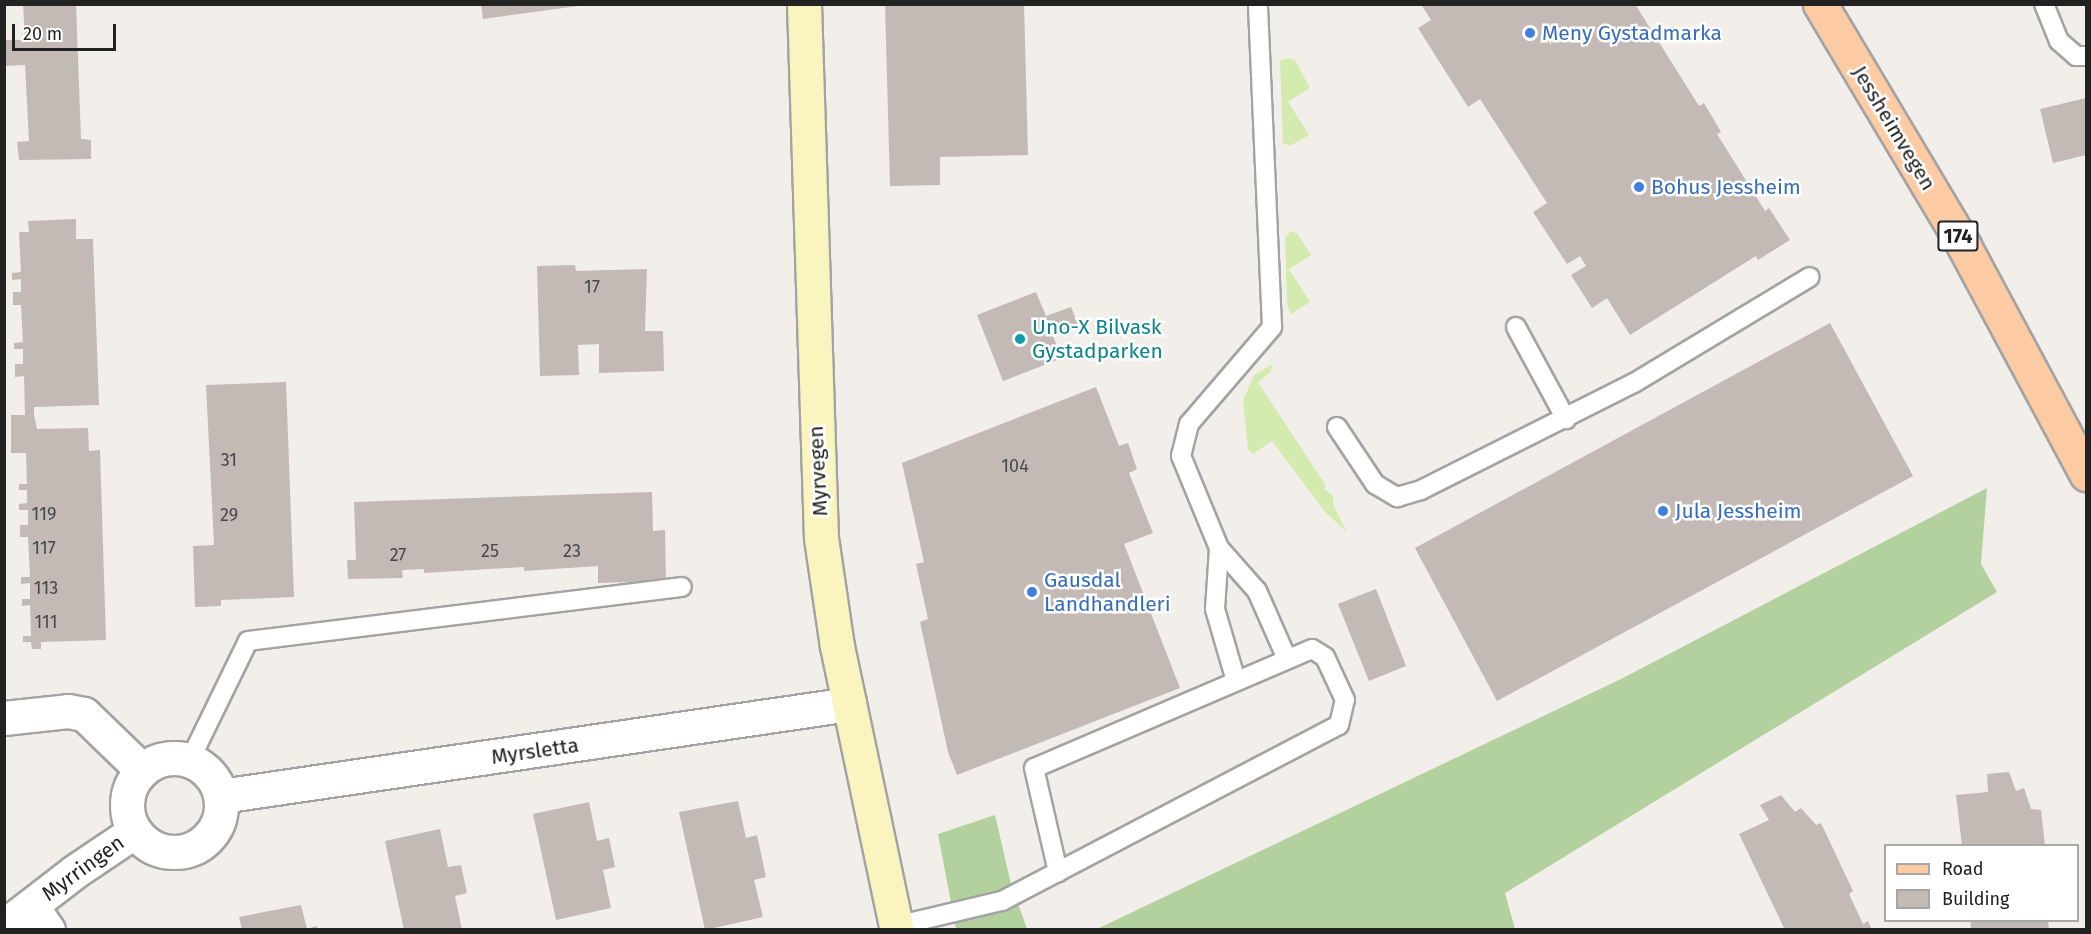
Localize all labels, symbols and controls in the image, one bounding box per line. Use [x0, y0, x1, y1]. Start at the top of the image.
scale bar [15, 12, 118, 50]
place label: Meny Gystadmarka [1542, 20, 1722, 46]
text: 20 m [23, 23, 62, 45]
marker: Meny Gystadmarka [1523, 26, 1537, 40]
street label: Jessheimvegen [1847, 61, 1941, 195]
place label: Bohus Jessheim [1651, 174, 1801, 200]
marker: Bohus Jessheim [1632, 180, 1646, 194]
road number: 174 [1937, 219, 1979, 253]
house number: 17 [584, 276, 600, 298]
place label: Uno-X Bilvask Gystadparken [1032, 314, 1163, 364]
marker: Uno-X Bilvask Gystadparken [1013, 332, 1027, 346]
street label: Myrvegen [803, 425, 833, 517]
house number: 31 [221, 449, 237, 471]
house number: 104 [1001, 455, 1029, 477]
place label: Jula Jessheim [1675, 498, 1802, 524]
house number: 119 [32, 503, 56, 525]
house number: 29 [220, 504, 238, 526]
marker: Jula Jessheim [1656, 504, 1670, 518]
house number: 117 [32, 537, 56, 559]
house number: 25 [481, 540, 499, 562]
house number: 23 [563, 540, 581, 562]
house number: 27 [390, 544, 406, 566]
place label: Gausdal Landhandleri [1044, 567, 1171, 617]
house number: 113 [34, 577, 58, 599]
marker: Gausdal Landhandleri [1025, 585, 1039, 599]
house number: 111 [35, 611, 57, 633]
street label: Myrsletta [490, 732, 580, 770]
street label: Myrringen [37, 830, 129, 906]
legend [1884, 844, 2079, 922]
text: Road [1942, 858, 1984, 880]
text: Building [1942, 888, 2009, 910]

